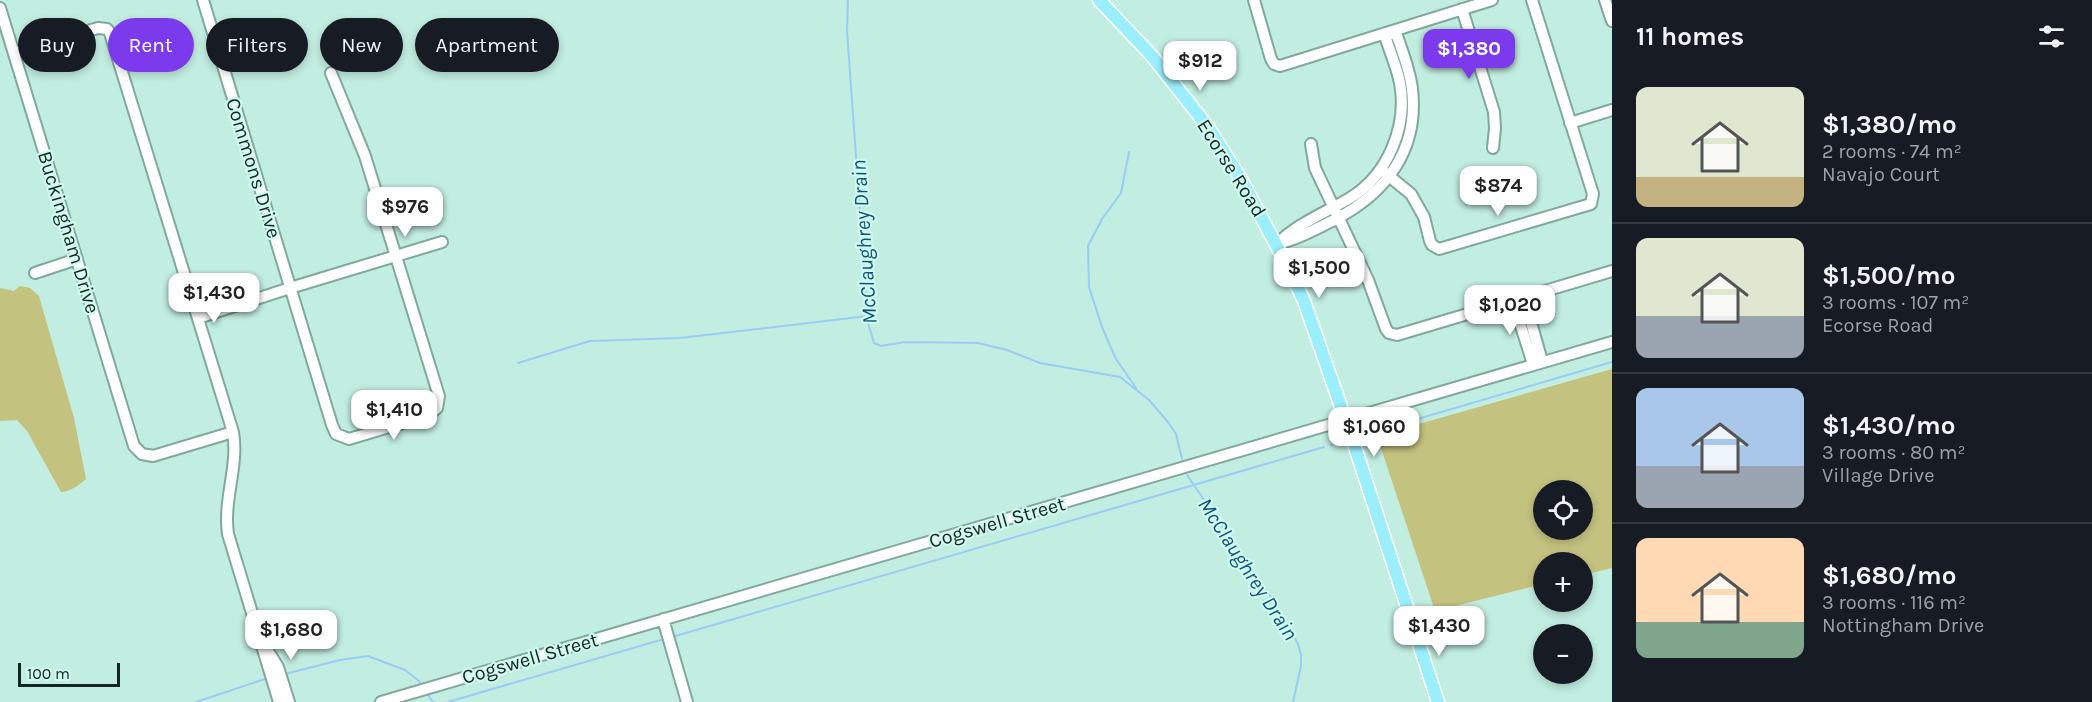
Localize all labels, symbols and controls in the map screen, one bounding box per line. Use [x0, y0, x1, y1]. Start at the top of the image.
chip: Buy [18, 18, 96, 72]
chip: Rent [108, 18, 194, 72]
chip: Filters [206, 18, 308, 72]
chip: New [320, 18, 403, 72]
chip: Apartment [415, 18, 559, 72]
icon: filters [2035, 20, 2068, 53]
text: 11 homes [1636, 21, 1744, 52]
pin: $1,380 [1420, 29, 1518, 80]
text: $1,380 [1437, 37, 1501, 60]
pin: $912 [1164, 41, 1236, 92]
text: $912 [1177, 49, 1223, 72]
street label: Commons Drive [221, 95, 286, 241]
text: $1,380/mo [1822, 109, 1957, 140]
icon: home [1684, 111, 1756, 183]
street label: Ecorse Road [1192, 115, 1271, 222]
text: 2 rooms · 74 m² [1822, 140, 1962, 163]
street label: Buckingham Drive [33, 148, 104, 316]
water label: McClaughrey Drain [846, 159, 882, 325]
text: Navajo Court [1822, 163, 1940, 186]
pin: $874 [1462, 166, 1534, 217]
text: $874 [1474, 174, 1522, 197]
pin: $976 [369, 187, 441, 238]
text: $976 [381, 195, 429, 218]
pin: $1,500 [1270, 248, 1368, 299]
text: $1,500 [1288, 256, 1350, 279]
text: $1,500/mo [1822, 260, 1955, 291]
icon: home [1684, 262, 1756, 334]
pin: $1,430 [165, 273, 263, 324]
text: $1,430 [183, 281, 245, 304]
pin: $1,020 [1461, 285, 1559, 336]
text: 3 rooms · 107 m² [1822, 291, 1969, 314]
text: $1,020 [1478, 293, 1542, 316]
text: Ecorse Road [1822, 314, 1933, 337]
pin: $1,410 [345, 390, 443, 441]
text: $1,410 [365, 398, 423, 421]
pin: $1,060 [1325, 407, 1423, 458]
text: $1,430/mo [1822, 410, 1956, 441]
icon: home [1684, 412, 1756, 484]
text: $1,060 [1342, 415, 1406, 438]
text: 3 rooms · 80 m² [1822, 441, 1966, 464]
text: Village Drive [1822, 464, 1934, 487]
map controls [1533, 480, 1593, 684]
button: locate [1533, 480, 1593, 540]
street label: Cogswell Street [926, 492, 1068, 553]
water label: McClaughrey Drain [1193, 493, 1303, 645]
button: + [1533, 552, 1593, 612]
text: $1,680/mo [1822, 560, 1956, 591]
icon: home [1684, 562, 1756, 634]
text: 3 rooms · 116 m² [1822, 591, 1966, 614]
pin: $1,430 [1390, 606, 1488, 657]
pin: $1,680 [242, 610, 340, 661]
text: $1,430 [1408, 614, 1470, 637]
text: Nottingham Drive [1822, 614, 1984, 637]
text: $1,680 [259, 618, 323, 641]
button: − [1533, 624, 1593, 684]
street label: Cogswell Street [459, 628, 601, 689]
scale bar [18, 660, 120, 688]
text: 100 m [27, 664, 70, 683]

